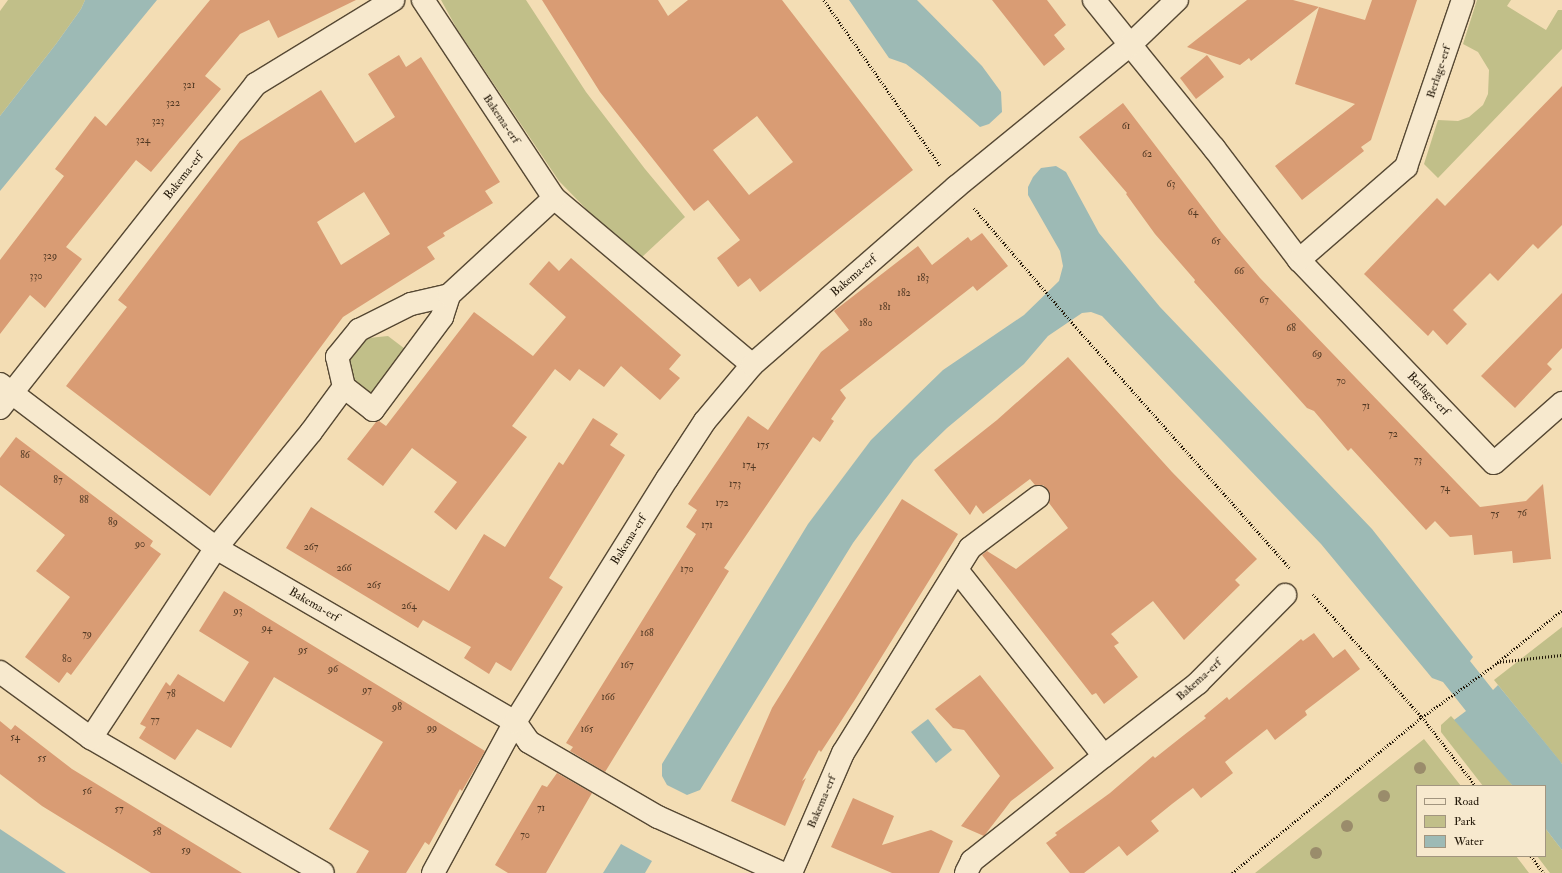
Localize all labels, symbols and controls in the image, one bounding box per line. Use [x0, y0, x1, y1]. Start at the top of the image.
street label: Berlage-erf [1424, 44, 1454, 100]
house number: 321 [183, 80, 195, 92]
street label: Bakema-erf [479, 92, 523, 146]
house number: 322 [166, 98, 180, 110]
house number: 323 [152, 116, 164, 128]
house number: 61 [1122, 121, 1130, 133]
house number: 324 [136, 135, 150, 147]
street label: Bakema-erf [161, 149, 207, 203]
house number: 62 [1142, 149, 1152, 161]
house number: 63 [1167, 179, 1175, 191]
house number: 64 [1188, 207, 1198, 219]
house number: 65 [1211, 236, 1221, 248]
house number: 329 [43, 251, 57, 263]
street label: Bakema-erf [828, 252, 880, 300]
house number: 66 [1234, 266, 1244, 278]
house number: 330 [30, 271, 42, 283]
house number: 183 [917, 273, 929, 285]
house number: 182 [897, 288, 911, 300]
house number: 67 [1259, 295, 1269, 307]
house number: 181 [879, 302, 891, 314]
house number: 180 [859, 318, 873, 330]
house number: 68 [1286, 323, 1296, 335]
house number: 69 [1312, 349, 1322, 361]
street label: Berlage-erf [1404, 369, 1452, 419]
house number: 70 [1336, 376, 1346, 388]
house number: 71 [1362, 401, 1370, 413]
house number: 72 [1388, 429, 1398, 441]
house number: 175 [757, 440, 769, 452]
house number: 86 [20, 450, 30, 462]
house number: 73 [1414, 455, 1422, 467]
house number: 174 [742, 460, 756, 472]
house number: 87 [53, 475, 63, 487]
house number: 173 [729, 479, 741, 491]
house number: 74 [1440, 483, 1450, 495]
house number: 88 [79, 495, 89, 507]
house number: 172 [715, 498, 729, 510]
house number: 76 [1517, 508, 1527, 520]
house number: 75 [1491, 509, 1499, 521]
street label: Bakema-erf [608, 512, 650, 568]
house number: 89 [108, 517, 118, 529]
house number: 171 [701, 520, 713, 532]
house number: 90 [135, 539, 145, 551]
house number: 267 [304, 542, 318, 554]
house number: 266 [336, 563, 352, 575]
house number: 170 [680, 564, 694, 576]
house number: 265 [367, 580, 381, 592]
street label: Bakema-erf [286, 585, 342, 625]
house number: 264 [401, 601, 417, 613]
house number: 93 [234, 606, 242, 618]
house number: 94 [262, 623, 272, 635]
house number: 168 [640, 628, 654, 640]
house number: 79 [82, 629, 92, 641]
house number: 95 [298, 645, 308, 657]
house number: 80 [62, 654, 72, 666]
street label: Bakema-erf [1173, 656, 1225, 704]
house number: 167 [620, 660, 634, 672]
house number: 96 [328, 664, 338, 676]
house number: 97 [362, 685, 372, 697]
house number: 78 [166, 689, 176, 701]
house number: 166 [601, 692, 615, 704]
house number: 98 [392, 702, 402, 714]
house number: 77 [150, 715, 160, 727]
house number: 99 [427, 723, 437, 735]
house number: 165 [581, 724, 593, 736]
house number: 54 [10, 732, 20, 744]
house number: 55 [38, 753, 46, 765]
street label: Bakema-erf [804, 773, 840, 831]
legend [1416, 785, 1546, 857]
house number: 56 [82, 786, 92, 798]
text: Road [1454, 794, 1479, 809]
house number: 71 [537, 803, 545, 815]
house number: 57 [115, 804, 123, 816]
text: Park [1454, 814, 1476, 829]
house number: 58 [152, 827, 162, 839]
house number: 70 [520, 830, 530, 842]
text: Water [1454, 834, 1483, 849]
house number: 59 [181, 845, 191, 857]

